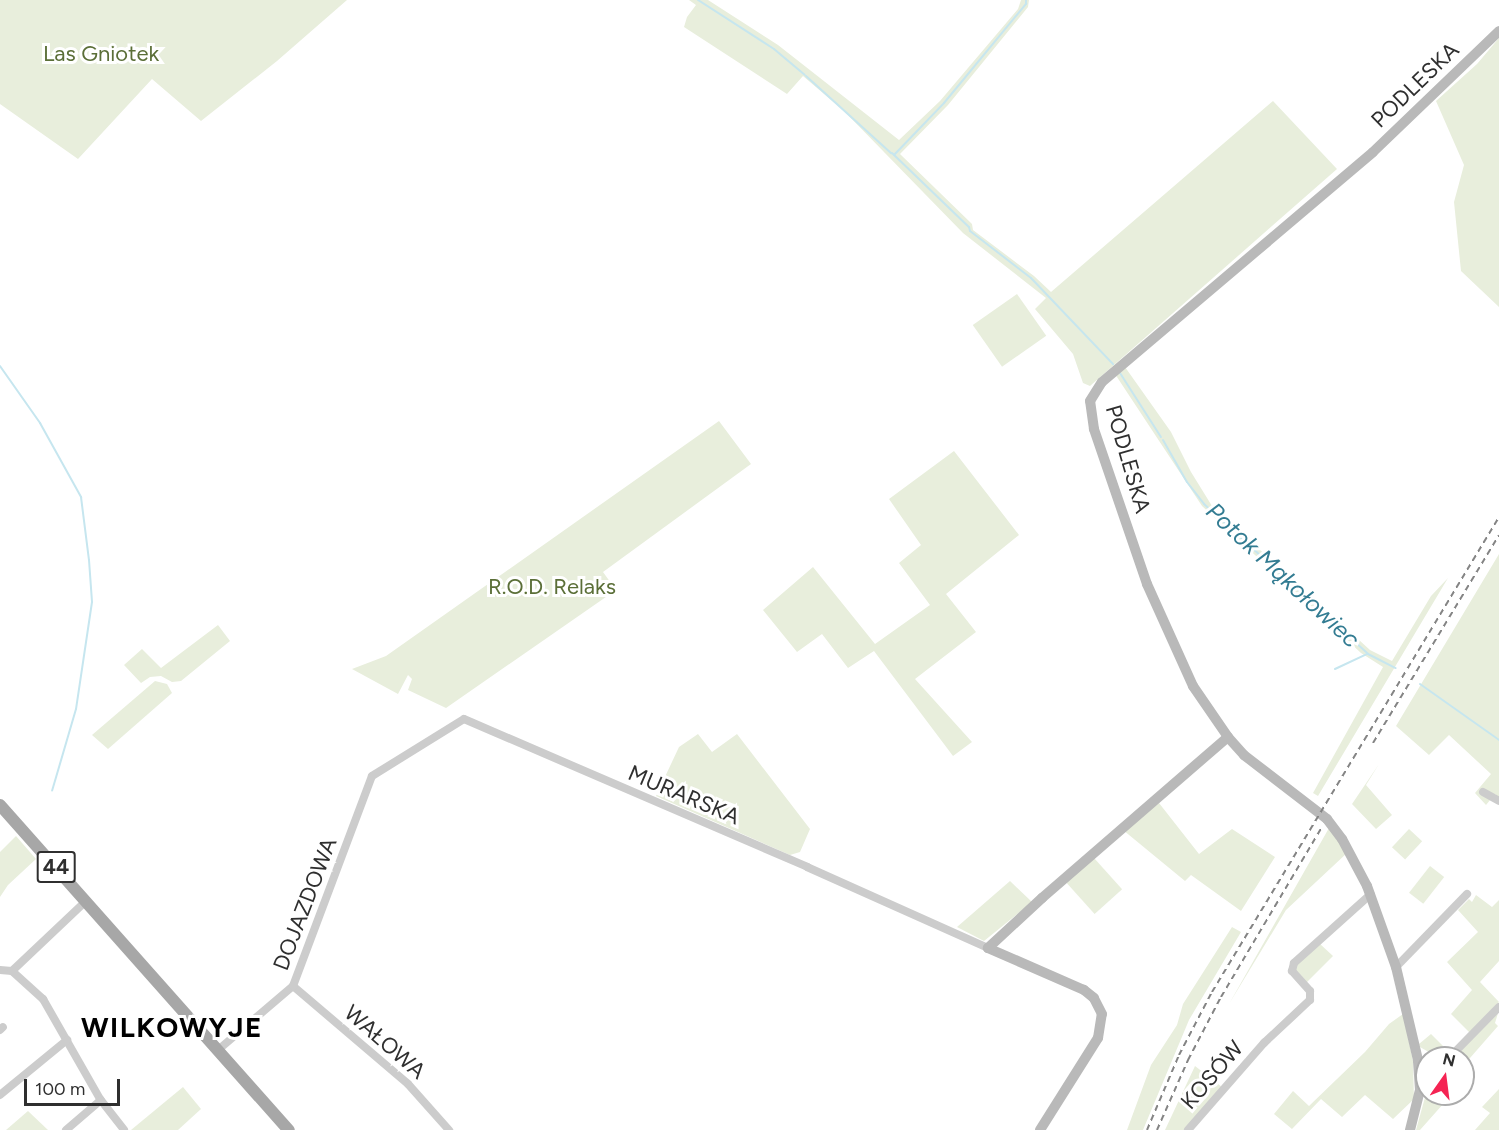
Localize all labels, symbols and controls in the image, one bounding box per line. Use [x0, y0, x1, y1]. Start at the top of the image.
street label: PODLESKA [1366, 37, 1464, 133]
park label: Las Gniotek [43, 41, 159, 67]
street label: PODLESKA [1100, 402, 1156, 516]
water label: Potok Mąkołowiec [1200, 497, 1366, 653]
park label: R.O.D. Relaks [488, 574, 616, 600]
street label: MURARSKA [624, 760, 744, 830]
street label: DOJAZDOWA [268, 834, 342, 974]
road number: 44 [36, 849, 76, 885]
street label: WAŁOWA [339, 1000, 431, 1084]
district label: WILKOWYJE [81, 1010, 263, 1044]
street label: KOSÓW [1175, 1035, 1249, 1115]
north arrow [1415, 1046, 1475, 1106]
text: N [1441, 1049, 1457, 1071]
scale bar [27, 1067, 123, 1105]
text: 100 m [35, 1078, 85, 1100]

